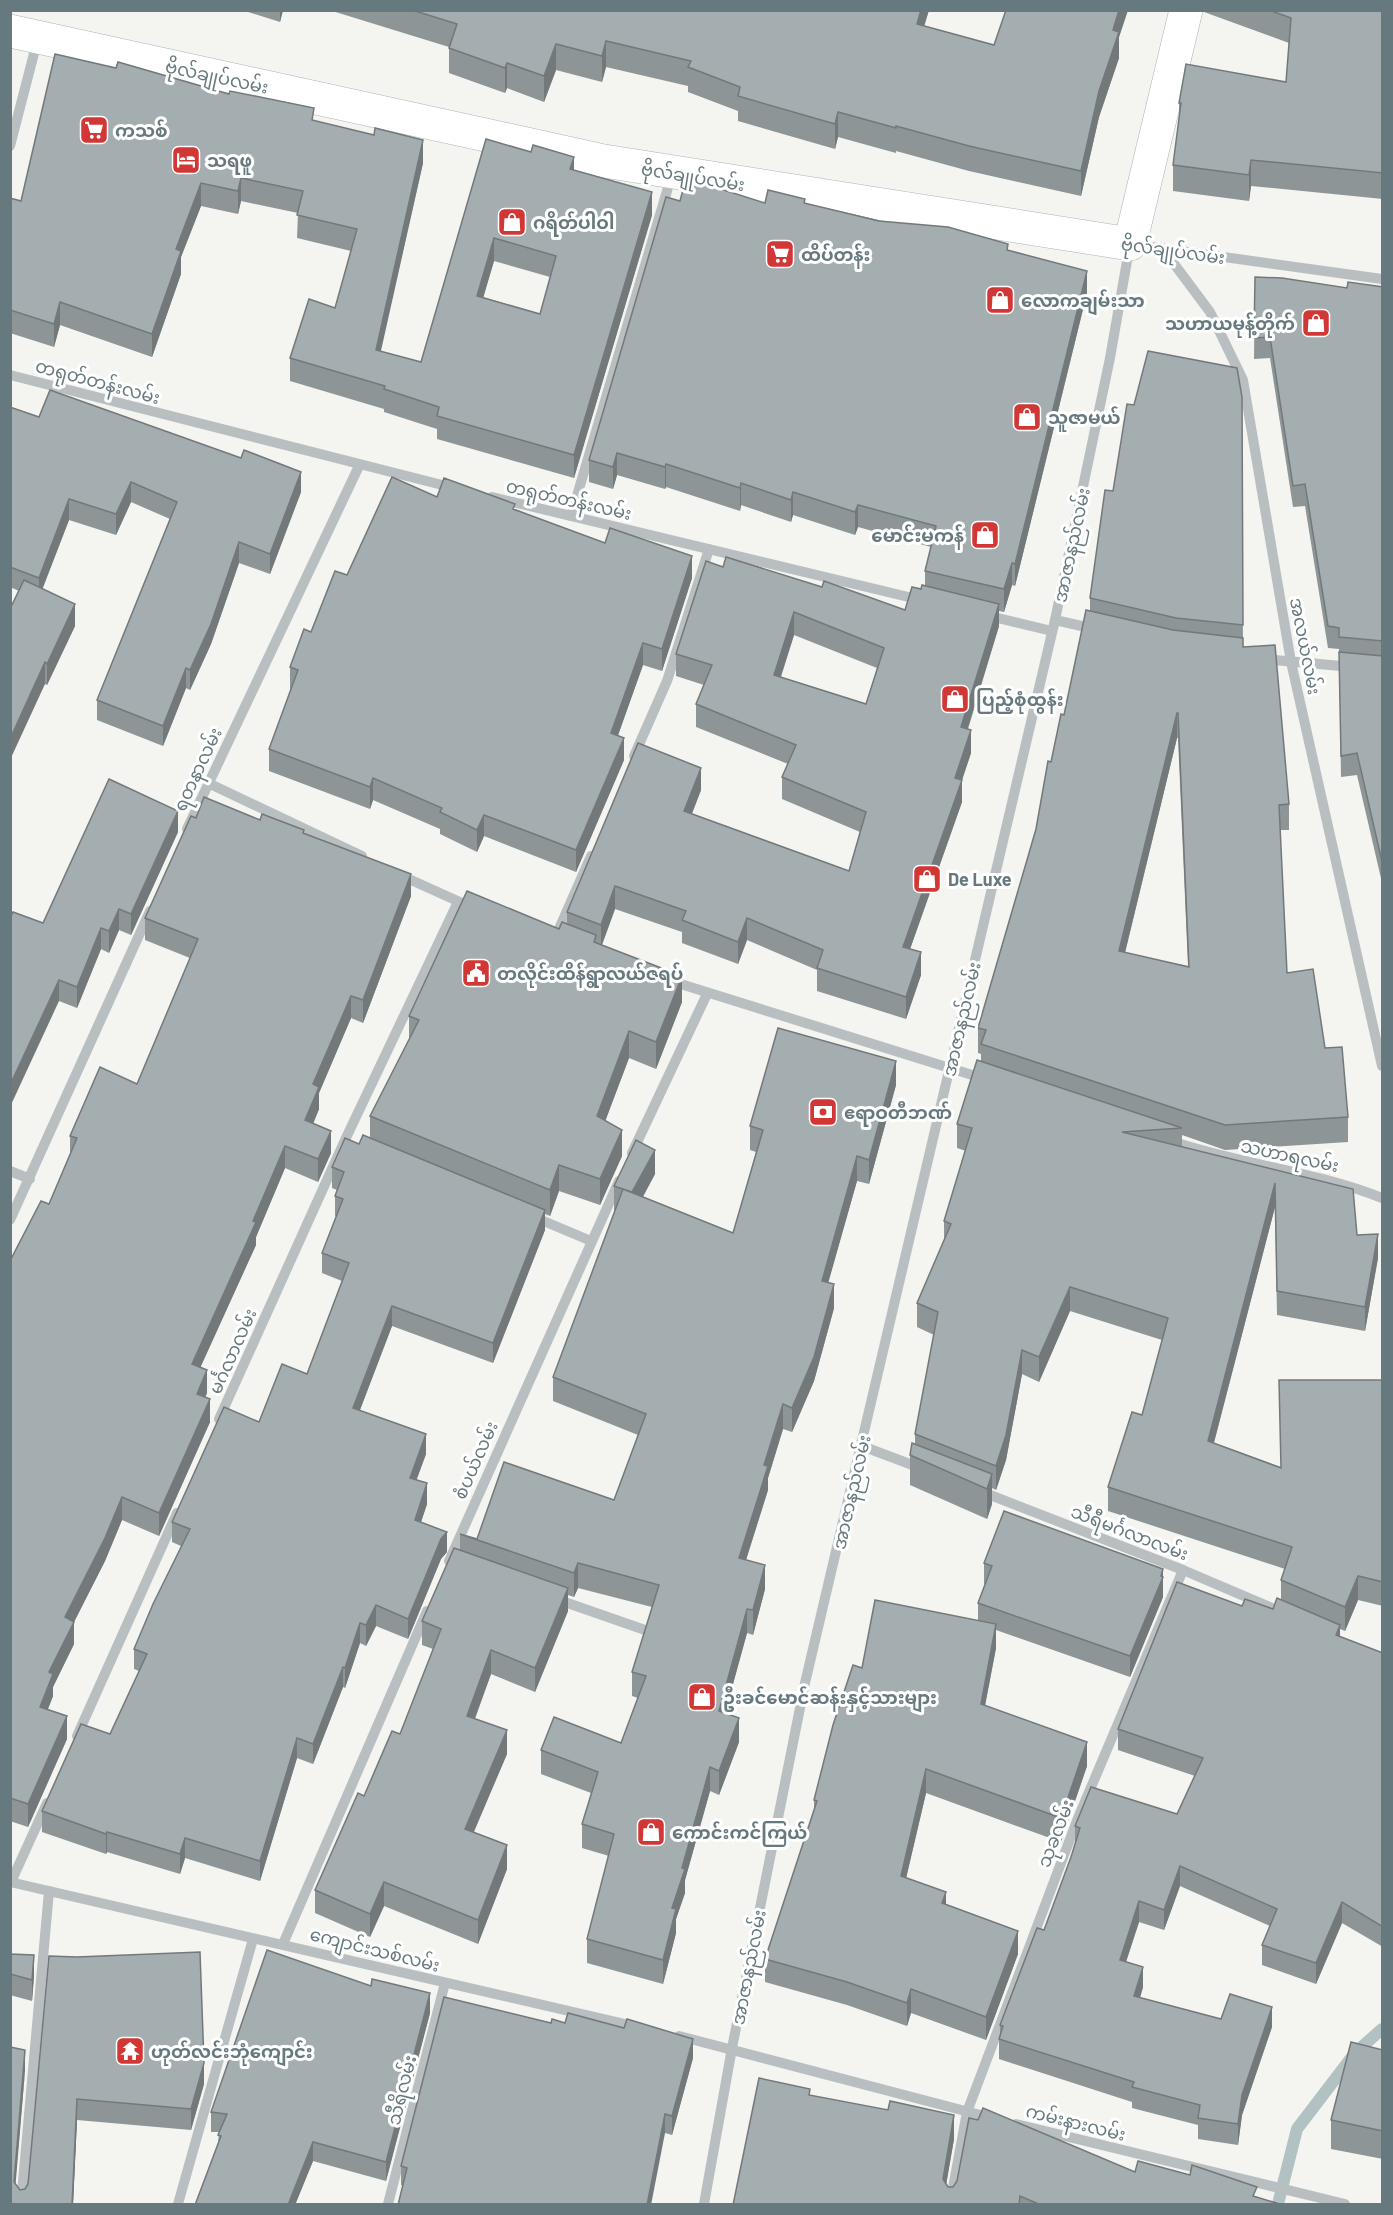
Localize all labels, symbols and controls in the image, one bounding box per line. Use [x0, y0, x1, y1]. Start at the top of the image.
street label: ဗိုလ်ချုပ်လမ်း [162, 52, 271, 103]
supermarket icon: ကသစ် [78, 114, 110, 146]
place label: ကသစ် [115, 119, 168, 141]
hotel icon: သရဖူ [170, 144, 202, 176]
place label: သရဖူ [207, 149, 252, 175]
street label: ဗိုလ်ချုပ်လမ်း [639, 155, 747, 200]
shop icon: ဂရိတ်ပါဝါ [496, 206, 528, 238]
place label: ဂရိတ်ပါဝါ [533, 211, 614, 237]
street label: ဗိုလ်ချုပ်လမ်း [1119, 230, 1227, 273]
supermarket icon: ထိပ်တန်း [764, 238, 796, 270]
place label: ထိပ်တန်း [801, 243, 871, 269]
shop icon: လောကချမ်းသာ [984, 284, 1016, 316]
place label: လောကချမ်းသာ [1021, 289, 1145, 316]
shop icon: သဟာယမုန့်တိုက် [1300, 307, 1332, 339]
place label: သဟာယမုန့်တိုက် [1165, 312, 1295, 338]
street label: တရုတ်တန်းလမ်း [32, 353, 163, 413]
shop icon: သူဇာမယ် [1011, 401, 1043, 433]
place label: သူဇာမယ် [1048, 406, 1121, 432]
street label: တရုတ်တန်းလမ်း [503, 473, 634, 529]
street label: အာဇာနည်လမ်း [1047, 485, 1099, 605]
shop icon: မောင်းမကန် [969, 519, 1001, 551]
place label: မောင်းမကန် [871, 524, 964, 550]
street label: အလယ်လမ်း [1286, 595, 1327, 696]
shop icon: ပြည့်စုံထွန်း [939, 683, 971, 715]
place label: ပြည့်စုံထွန်း [976, 688, 1064, 714]
street label: ရတနာလမ်း [167, 723, 230, 816]
shop icon: De Luxe [911, 863, 943, 895]
place label: De Luxe [948, 868, 1012, 890]
public building icon: တလိုင်းထိန်ရွာလယ်ဇရပ် [460, 957, 492, 989]
street label: အာဇာနည်လမ်း [936, 959, 990, 1080]
place label: တလိုင်းထိန်ရွာလယ်ဇရပ် [497, 962, 683, 988]
bank icon: ဧရာဝတီဘဏ် [807, 1096, 839, 1128]
place label: ဧရာဝတီဘဏ် [844, 1101, 952, 1127]
street label: သဟာရလမ်း [1238, 1133, 1341, 1181]
street label: မင်္ဂလာလမ်း [202, 1304, 261, 1397]
street label: စံပယ်လမ်း [447, 1417, 502, 1502]
street label: အာဇာနည်လမ်း [826, 1432, 880, 1553]
street label: သီရီမင်္ဂလာလမ်း [1066, 1498, 1193, 1569]
shop icon: ဦးခင်မောင်ဆန်းနှင့်သားများ [686, 1681, 718, 1713]
place label: ဦးခင်မောင်ဆန်းနှင့်သားများ [723, 1686, 937, 1713]
street label: သုခလမ်း [1031, 1795, 1083, 1872]
shop icon: ကောင်းကင်ကြယ် [635, 1816, 667, 1848]
place label: ကောင်းကင်ကြယ် [672, 1821, 807, 1847]
street label: အာဇာနည်လမ်း [725, 1907, 775, 2027]
street label: ကျောင်းသစ်လမ်း [307, 1921, 443, 1981]
temple icon: ဟုတ်လင်းဘုံကျောင်း [114, 2035, 146, 2067]
place label: ဟုတ်လင်းဘုံကျောင်း [151, 2040, 313, 2067]
street label: သီရိလမ်း [380, 2052, 425, 2128]
street label: ကမ်းနားလမ်း [1023, 2098, 1128, 2150]

